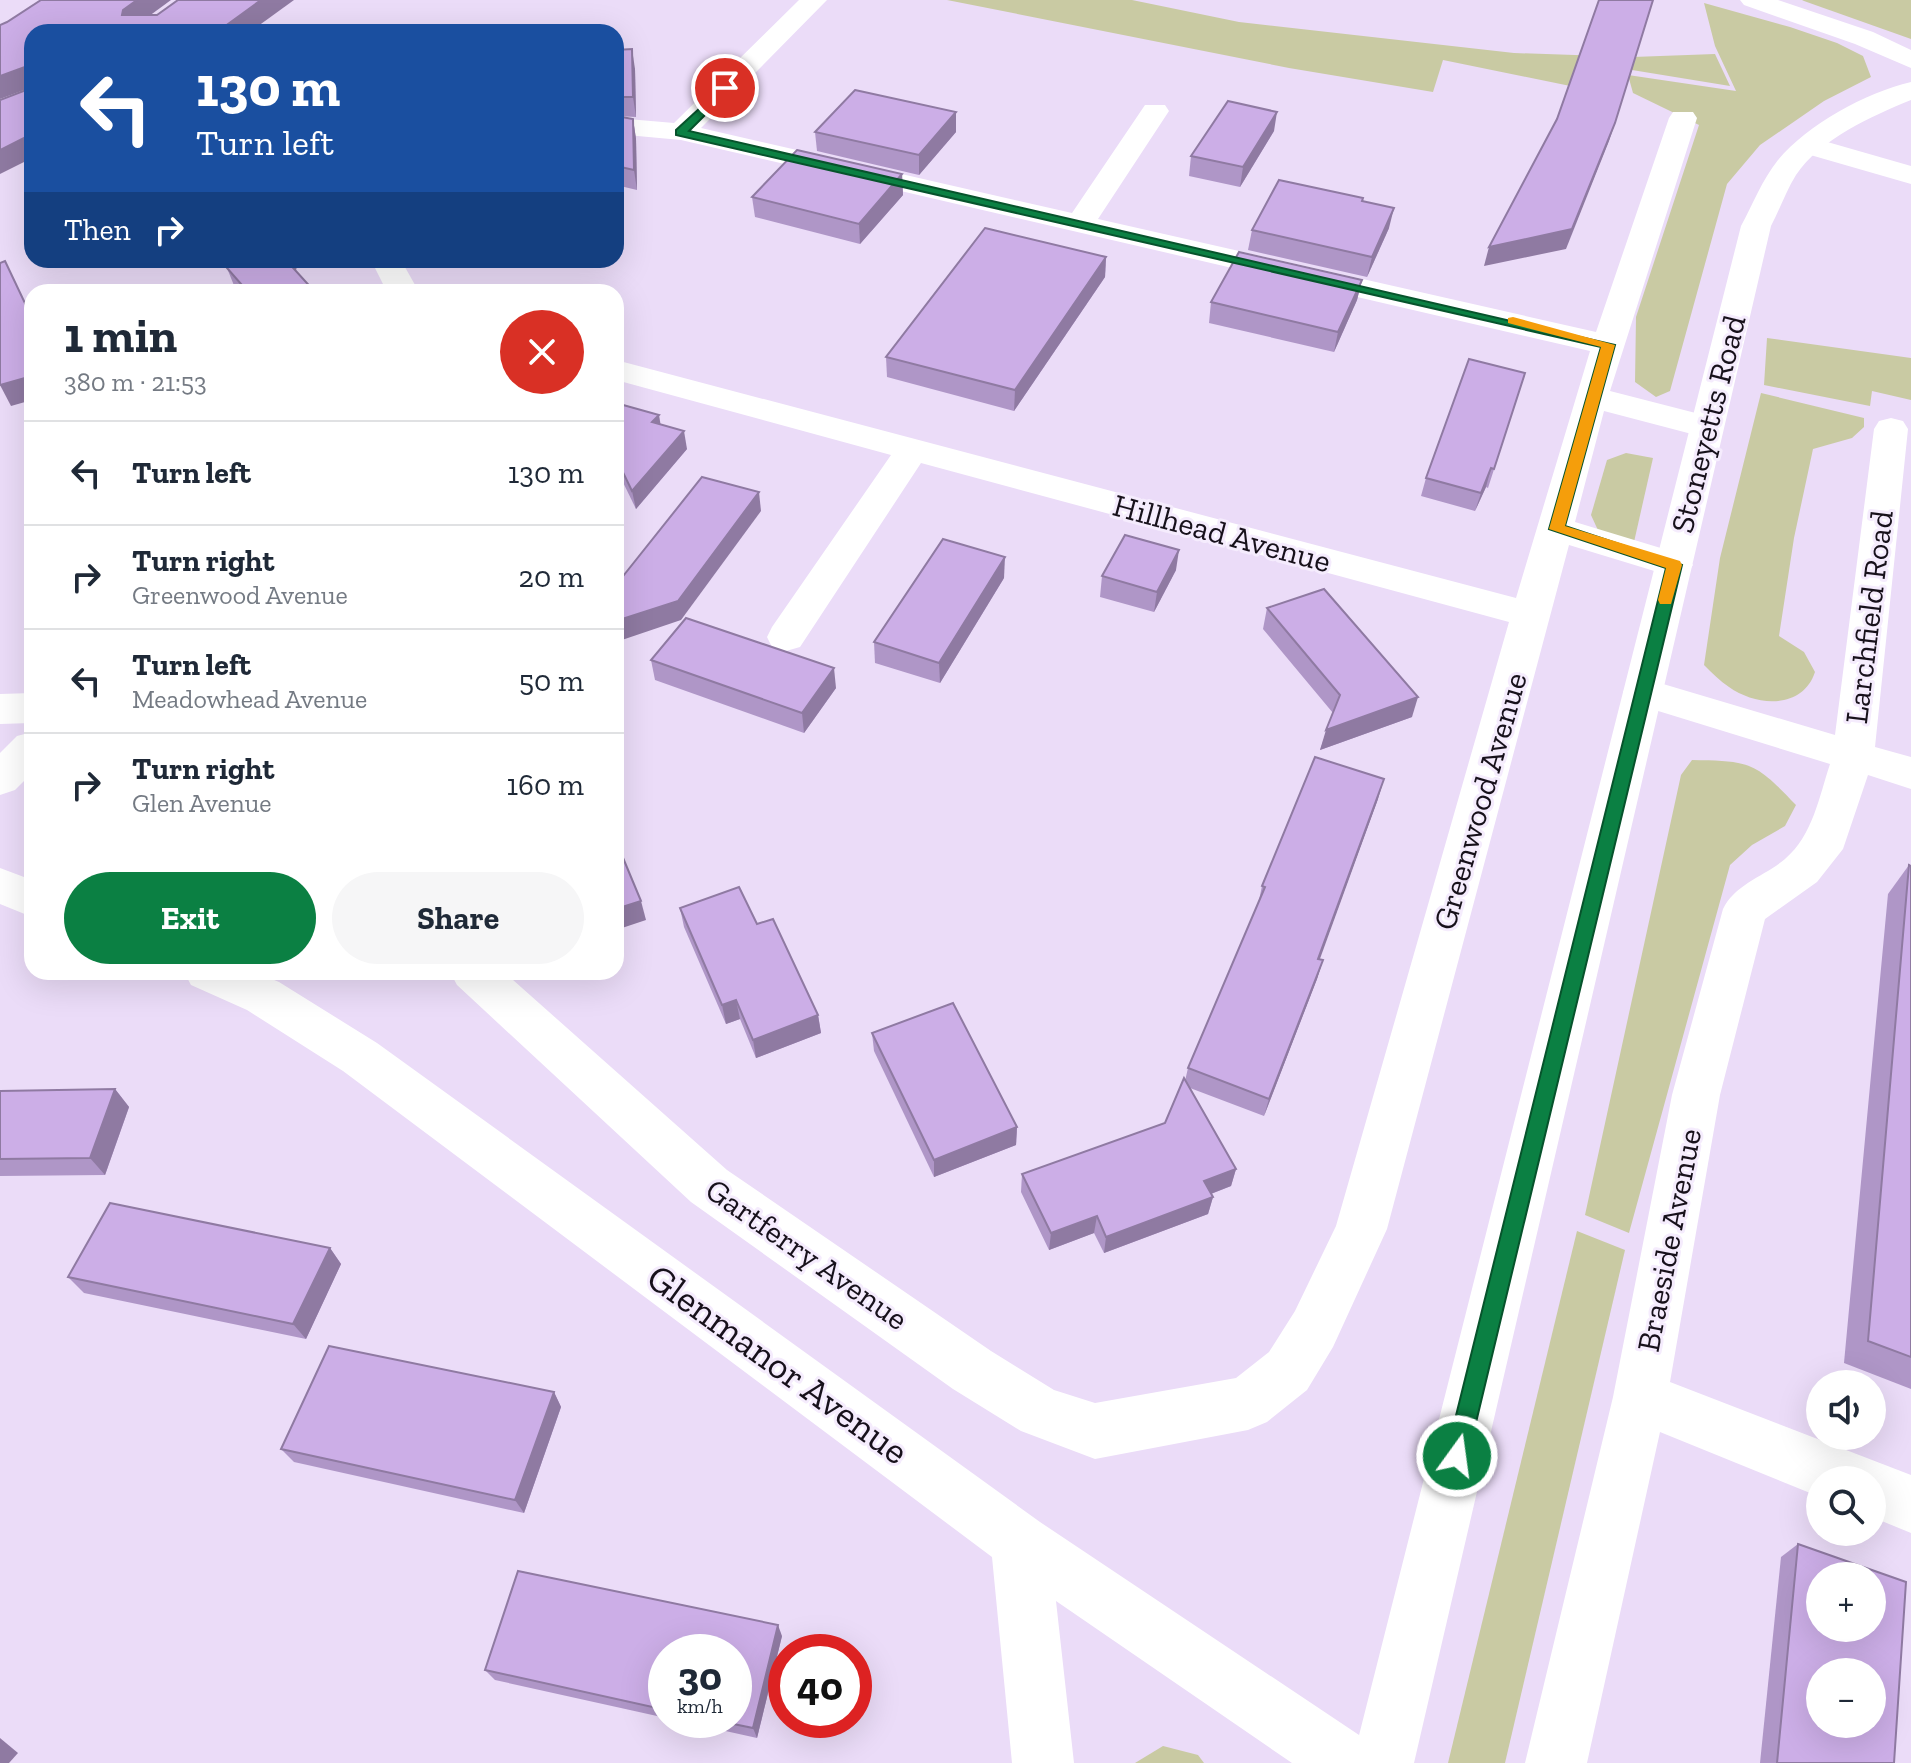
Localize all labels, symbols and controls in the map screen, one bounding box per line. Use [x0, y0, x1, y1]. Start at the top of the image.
text: 130 m [196, 53, 340, 120]
pin [691, 54, 759, 122]
icon: left [64, 56, 168, 160]
icon: arrive [703, 66, 747, 110]
text: Turn left [196, 121, 334, 164]
icon: right [147, 208, 191, 252]
text: Then [64, 212, 131, 248]
text: 1 min [64, 307, 177, 364]
button: close [500, 310, 584, 394]
street label: Stoneyetts Road [1663, 311, 1754, 537]
text: 380 m · 21:53 [64, 366, 207, 398]
icon: left [64, 451, 108, 495]
text: Turn left [132, 455, 251, 491]
text: 130 m [508, 455, 584, 491]
street label: Hillhead Avenue [1109, 486, 1335, 580]
street label: Larchfield Road [1837, 508, 1901, 726]
text: Turn right [132, 543, 274, 579]
icon: right [64, 555, 108, 599]
text: 20 m [519, 559, 584, 595]
text: Greenwood Avenue [132, 579, 348, 611]
text: Turn left [132, 647, 251, 683]
icon: left [64, 659, 108, 703]
text: 50 m [519, 663, 584, 699]
street label: Greenwood Avenue [1425, 668, 1535, 934]
text: Meadowhead Avenue [132, 683, 367, 715]
text: Turn right [132, 751, 274, 787]
icon: right [64, 763, 108, 807]
text: 160 m [507, 767, 584, 803]
text: Glen Avenue [132, 787, 272, 819]
button: Exit [64, 872, 316, 964]
button: Share [332, 872, 584, 964]
street label: Braeside Avenue [1629, 1125, 1709, 1355]
street label: Gartferry Avenue [699, 1170, 915, 1338]
street label: Glenmanor Avenue [638, 1254, 918, 1474]
map controls [1806, 1370, 1886, 1738]
button: sound [1806, 1370, 1886, 1450]
position arrow [1415, 1414, 1499, 1498]
button: search [1806, 1466, 1886, 1546]
button: + [1806, 1562, 1886, 1642]
speed limit sign: 40 [768, 1634, 872, 1738]
text: 30 [678, 1652, 722, 1700]
button: − [1806, 1658, 1886, 1738]
text: km/h [677, 1694, 723, 1718]

